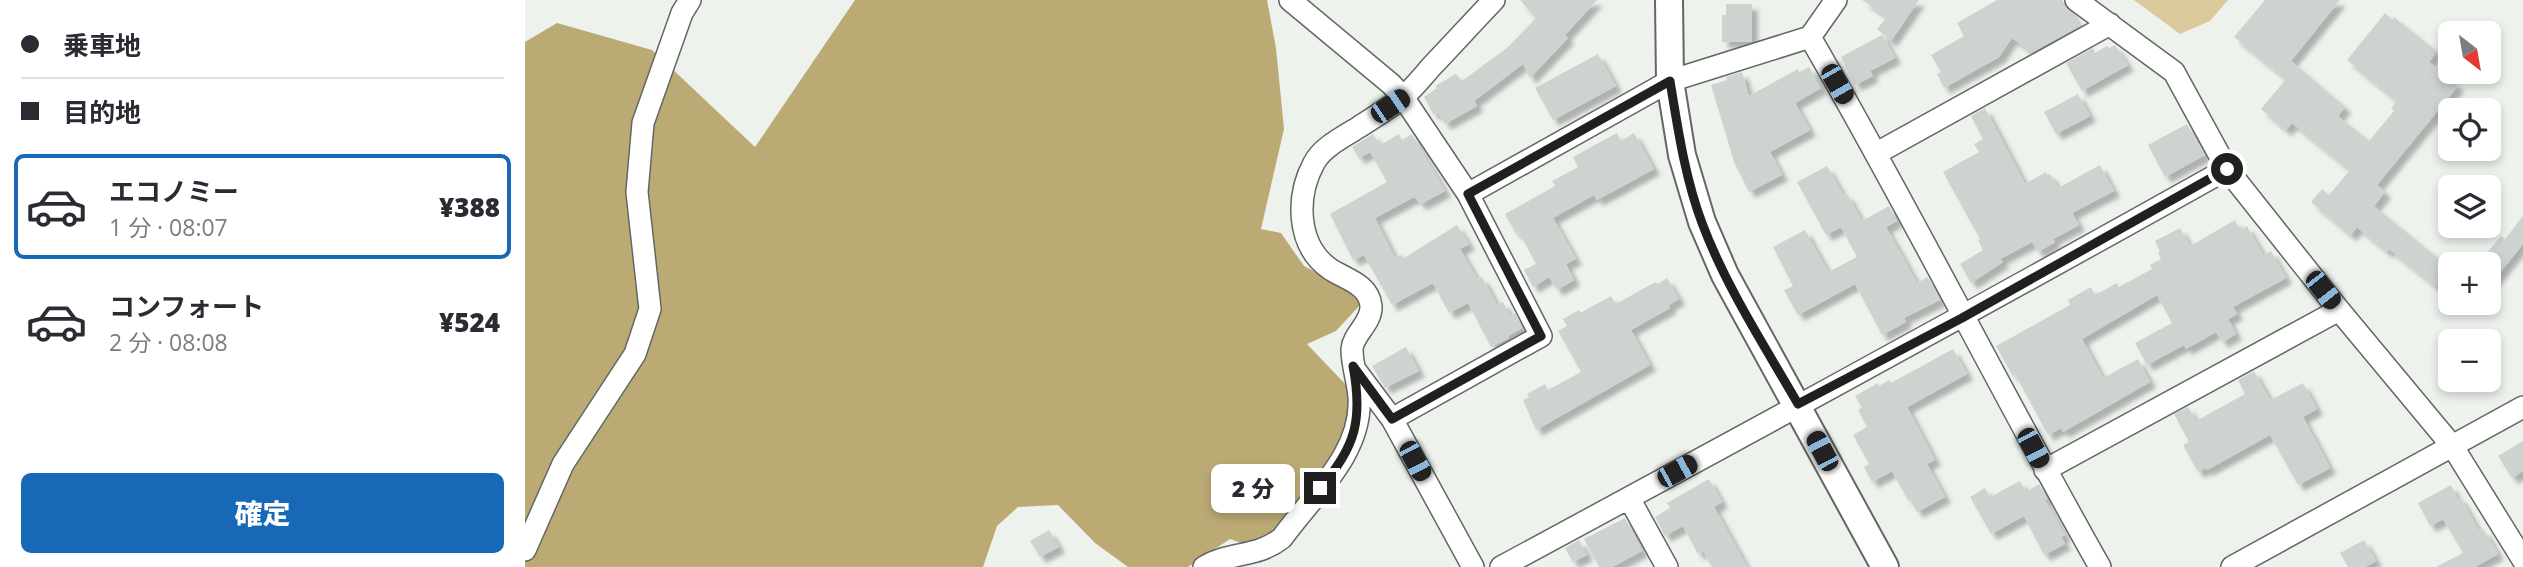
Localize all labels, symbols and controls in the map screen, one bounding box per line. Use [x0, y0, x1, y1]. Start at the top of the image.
north arrow [2438, 21, 2501, 84]
map controls [2438, 21, 2501, 392]
text: 乗車地 [63, 27, 141, 63]
car [1818, 61, 1857, 107]
car [1367, 86, 1414, 126]
text: 目的地 [63, 94, 141, 130]
button: locate [2438, 98, 2501, 161]
route start [2211, 153, 2243, 185]
text: エコノミー [109, 173, 239, 209]
icon: car [25, 175, 88, 238]
button: layers [2438, 175, 2501, 238]
text: ¥388 [439, 189, 500, 225]
text: 1 分 · 08:07 [109, 211, 228, 243]
button: + [2438, 252, 2501, 315]
car [2302, 267, 2345, 313]
text: コンフォート [109, 288, 264, 324]
icon: car [25, 290, 88, 353]
text: ¥524 [439, 304, 500, 340]
text: 2 分 · 08:08 [109, 326, 228, 358]
button: − [2438, 329, 2501, 392]
car [2014, 425, 2053, 471]
car [1803, 428, 1842, 474]
car [1396, 438, 1435, 484]
car [1654, 452, 1701, 490]
callout: 2 分 [1211, 463, 1295, 512]
text: 2 分 [1232, 472, 1274, 504]
route end [1304, 472, 1336, 504]
button: 確定 [21, 473, 504, 553]

